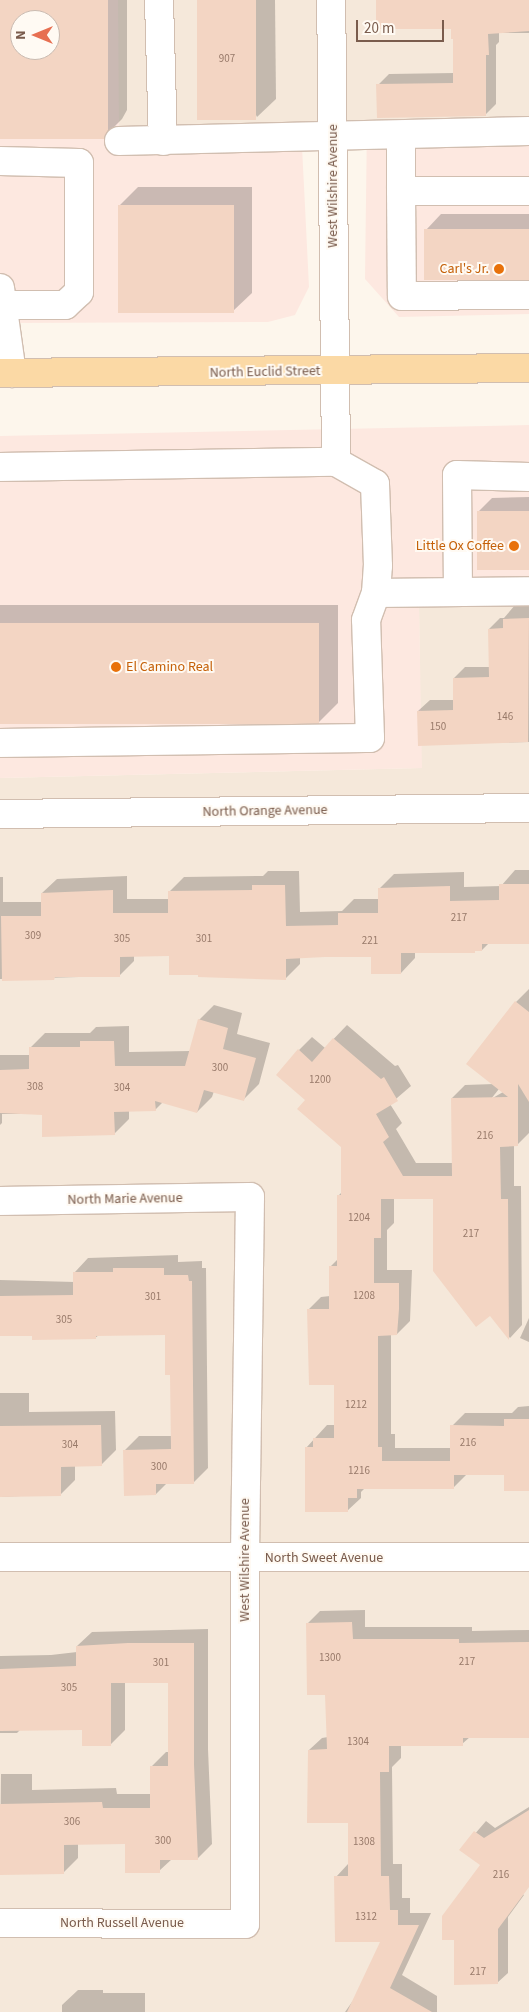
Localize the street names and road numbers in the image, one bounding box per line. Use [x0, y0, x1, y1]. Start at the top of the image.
street label: West Wilshire Avenue [325, 124, 341, 248]
street label: North Euclid Street [210, 363, 320, 381]
street label: North Orange Avenue [202, 802, 328, 820]
street label: North Marie Avenue [67, 1190, 183, 1208]
street label: West Wilshire Avenue [237, 1498, 253, 1622]
street label: North Sweet Avenue [265, 1550, 383, 1566]
street label: North Russell Avenue [60, 1915, 184, 1931]

